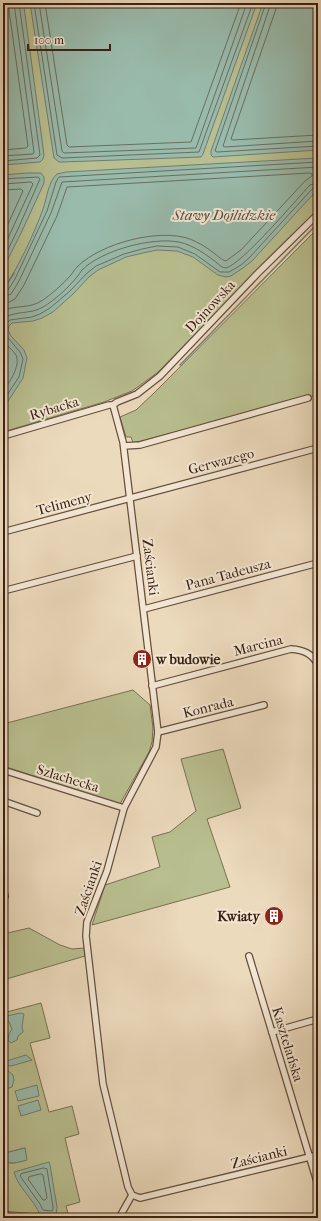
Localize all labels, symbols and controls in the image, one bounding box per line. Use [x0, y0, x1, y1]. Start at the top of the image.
scale bar [28, 26, 110, 52]
text: 100 m [34, 33, 64, 47]
water label: Stawy Dojlidzkie [172, 206, 276, 224]
street label: Dojnowska [182, 276, 239, 336]
street label: Rybacka [27, 393, 81, 424]
street label: Gerwazego [186, 445, 256, 478]
street label: Telimeny [34, 488, 94, 519]
street label: Zaścianki [139, 538, 162, 597]
street label: Pana Tadeusza [184, 555, 273, 594]
street label: Marcina [232, 631, 285, 660]
building icon: w budowie [131, 648, 153, 670]
place label: w budowie [155, 651, 220, 668]
street label: Konrada [181, 693, 236, 722]
street label: Szlachecka [35, 761, 102, 796]
street label: Zaścianki [71, 858, 106, 918]
building icon: Kwiaty [263, 905, 285, 927]
place label: Kwiaty [217, 908, 262, 925]
street label: Kasztelańska [268, 1005, 307, 1084]
street label: Zaścianki [229, 1142, 289, 1173]

